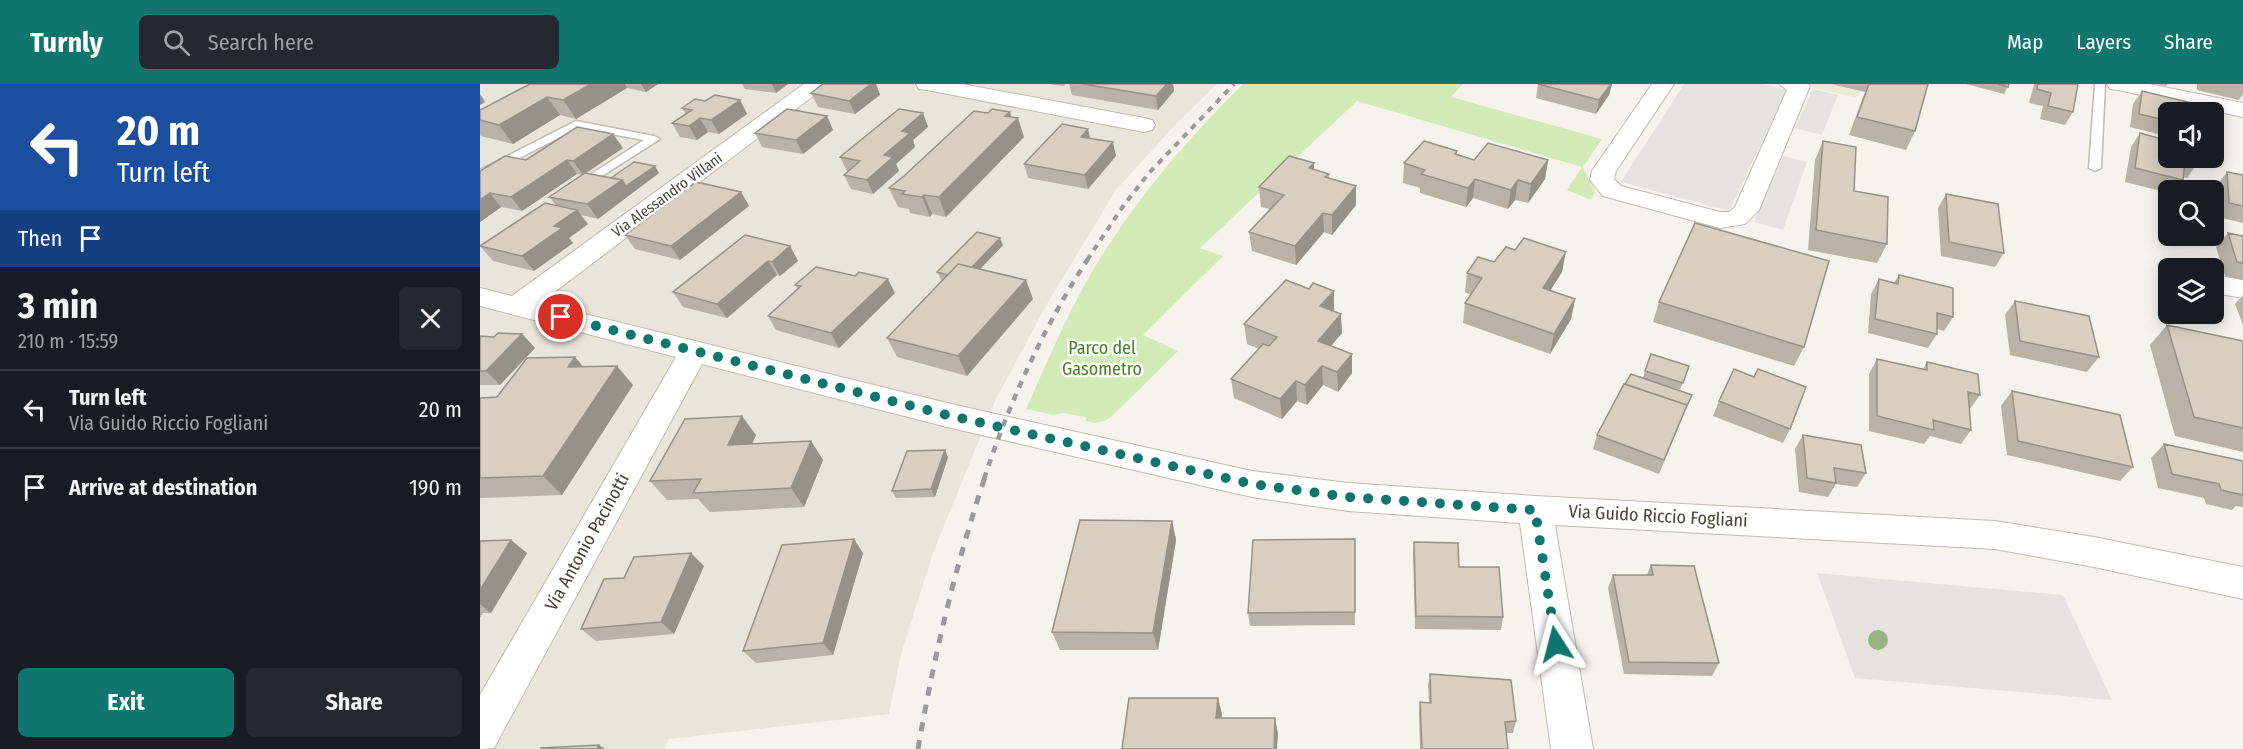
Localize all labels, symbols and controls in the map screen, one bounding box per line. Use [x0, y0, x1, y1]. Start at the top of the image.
search box [139, 15, 559, 69]
text: Turnly [30, 26, 103, 59]
icon: search [160, 26, 193, 59]
text: Search here [208, 29, 314, 56]
text: Map [2007, 29, 2043, 55]
text: Layers [2076, 29, 2131, 55]
text: Share [2164, 29, 2213, 55]
map controls [2158, 102, 2224, 324]
button: sound [2158, 102, 2224, 168]
text: 20 m [117, 106, 200, 156]
icon: left [18, 108, 96, 186]
street label: Via Alessandro Villani [608, 149, 726, 241]
text: Turn left [117, 157, 210, 189]
button: search [2158, 180, 2224, 246]
icon: arrive [74, 222, 107, 255]
text: Then [18, 225, 62, 252]
button: layers [2158, 258, 2224, 324]
text: 3 min [18, 284, 98, 328]
button: close [399, 287, 462, 350]
pin [535, 291, 586, 342]
icon: arrive [544, 300, 577, 333]
text: 210 m · 15:59 [18, 329, 118, 353]
park label: Parco del Gasometro [1062, 337, 1142, 380]
text: Turn left [69, 384, 147, 411]
icon: left [18, 393, 51, 426]
text: 20 m [419, 396, 462, 423]
text: Via Guido Riccio Fogliani [69, 411, 268, 435]
street label: Via Antonio Pacinotti [540, 470, 634, 614]
icon: arrive [18, 471, 51, 504]
text: Arrive at destination [69, 474, 257, 501]
text: 190 m [409, 474, 462, 501]
street label: Via Guido Riccio Fogliani [1568, 500, 1748, 532]
position arrow [1524, 612, 1588, 676]
button: Exit [18, 668, 234, 737]
button: Share [246, 668, 462, 737]

